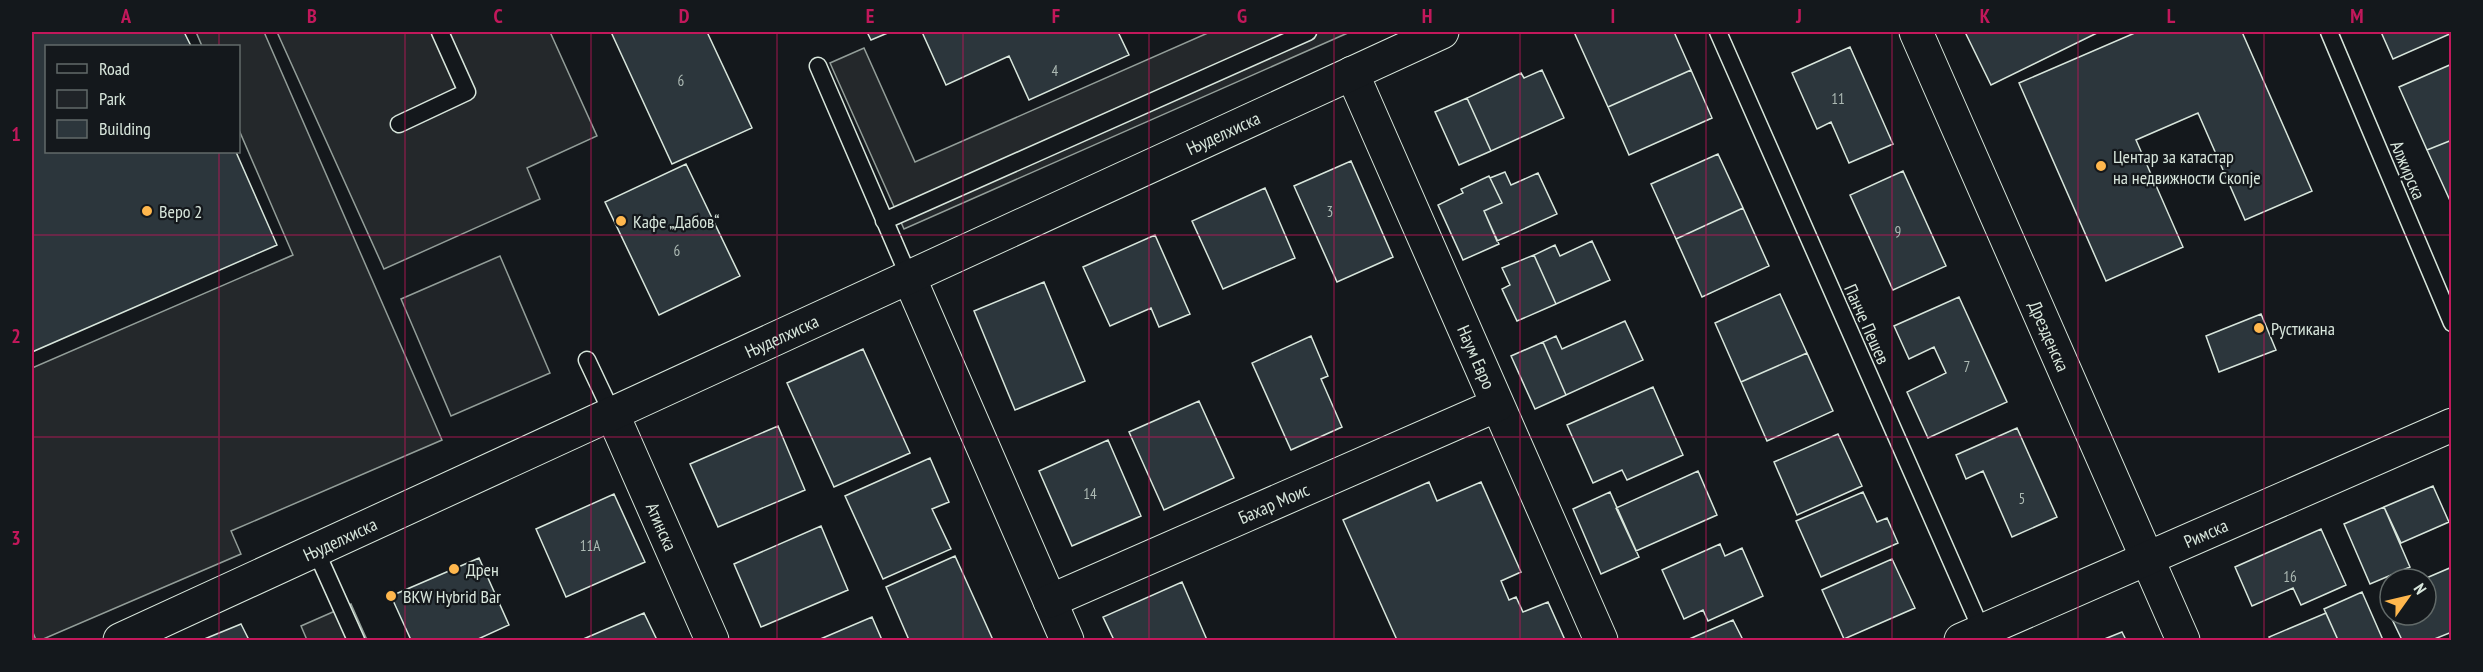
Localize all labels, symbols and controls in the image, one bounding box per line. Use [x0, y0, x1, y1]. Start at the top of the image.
text: A [120, 3, 132, 29]
text: B [307, 3, 317, 29]
text: C [493, 3, 503, 29]
text: D [679, 3, 690, 29]
text: E [866, 3, 874, 29]
text: F [1052, 3, 1060, 29]
text: G [1237, 3, 1247, 29]
text: H [1422, 3, 1432, 29]
text: I [1611, 3, 1615, 29]
text: J [1795, 3, 1802, 29]
text: K [1980, 3, 1991, 29]
text: L [2167, 3, 2176, 29]
text: M [2350, 3, 2364, 29]
legend [45, 45, 240, 153]
text: Road [99, 57, 130, 80]
house number: 4 [1052, 61, 1059, 80]
house number: 6 [678, 71, 685, 90]
text: Park [99, 87, 126, 110]
house number: 11 [1831, 89, 1845, 108]
street label: Њуделхиска [1182, 106, 1263, 160]
text: Building [99, 117, 151, 140]
text: 1 [11, 121, 21, 147]
street label: Алжирска [2385, 137, 2431, 203]
place label: Центар за катастар на недвижности Скопје [2113, 145, 2261, 189]
marker: Центар за катастар на недвижности Скопје [2094, 159, 2108, 173]
place label: Веро 2 [159, 200, 202, 223]
house number: 3 [1327, 202, 1333, 221]
marker: Веро 2 [140, 204, 154, 218]
place label: Кафе „Дабов“ [633, 210, 719, 233]
marker: Кафе „Дабов“ [614, 214, 628, 228]
house number: 9 [1895, 222, 1901, 241]
house number: 6 [674, 241, 681, 260]
street label: Панче Пешев [1839, 280, 1895, 368]
street label: Дрезденска [2024, 297, 2075, 375]
street label: Њуделхиска [741, 309, 822, 363]
place label: Рустикана [2271, 317, 2335, 340]
street label: Наум Евро [1453, 321, 1501, 393]
marker: Рустикана [2252, 321, 2266, 335]
text: 2 [11, 323, 21, 349]
house number: 7 [1964, 357, 1970, 376]
street label: Бахар Моис [1234, 477, 1313, 529]
house number: 14 [1083, 484, 1097, 503]
house number: 5 [2019, 489, 2025, 508]
street label: Атинска [641, 499, 683, 554]
street label: Њуделхиска [299, 512, 380, 566]
street label: Римска [2180, 513, 2231, 553]
text: 3 [11, 525, 21, 551]
house number: 11А [580, 536, 601, 555]
place label: Дрен [466, 558, 499, 581]
marker: Дрен [447, 562, 461, 576]
house number: 16 [2283, 567, 2297, 586]
north arrow [2378, 567, 2438, 627]
text: N [2410, 579, 2431, 598]
place label: BKW Hybrid Bar [403, 585, 501, 608]
marker: BKW Hybrid Bar [384, 589, 398, 603]

